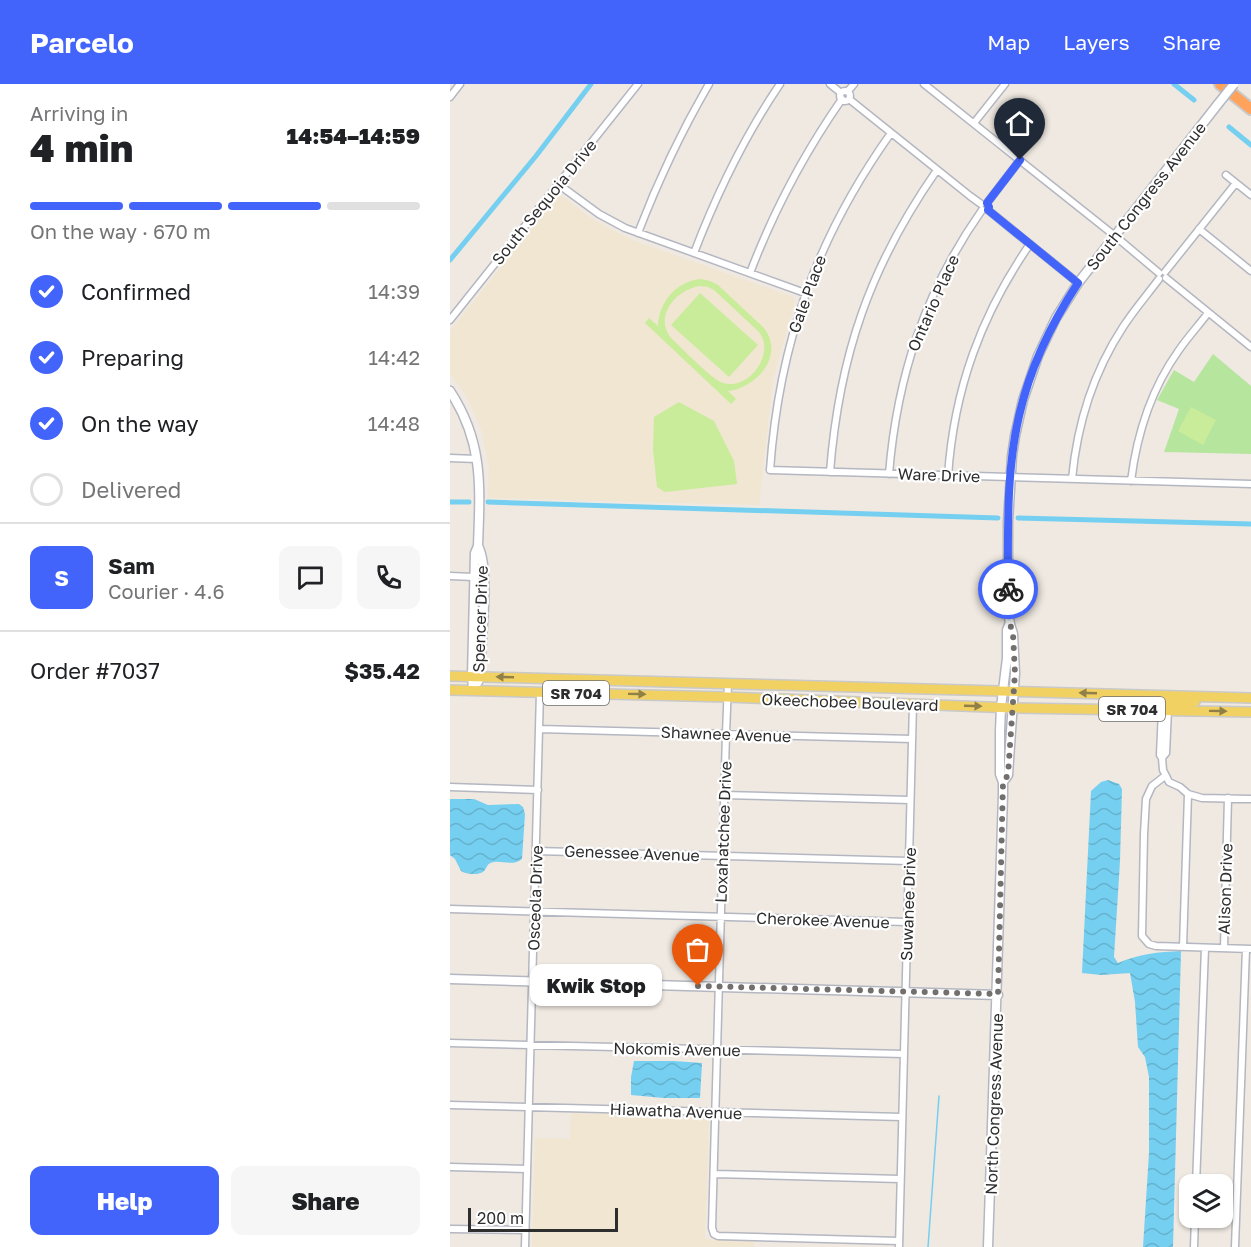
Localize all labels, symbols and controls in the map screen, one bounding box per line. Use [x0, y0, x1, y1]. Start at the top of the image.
text: Parcelo [30, 26, 134, 59]
text: Map [987, 29, 1030, 55]
text: Layers [1063, 29, 1130, 55]
text: Share [1163, 29, 1221, 55]
pin [994, 98, 1045, 160]
text: Arriving in [30, 101, 128, 125]
icon: home [1003, 107, 1036, 140]
street label: South Congress Avenue [1082, 118, 1210, 274]
text: 14:54–14:59 [287, 122, 420, 149]
text: 4 min [30, 124, 133, 171]
street label: South Sequoia Drive [487, 135, 601, 269]
text: On the way · 670 m [30, 219, 211, 243]
street label: Gale Place [784, 252, 830, 336]
street label: Ontario Place [903, 252, 963, 354]
icon: check [30, 275, 63, 308]
text: Confirmed [81, 278, 191, 305]
text: 14:39 [368, 279, 420, 303]
icon: check [30, 341, 63, 374]
text: Preparing [81, 344, 184, 371]
text: 14:42 [368, 345, 420, 369]
icon: check [30, 407, 63, 440]
text: On the way [81, 410, 199, 437]
text: 14:48 [368, 411, 420, 435]
street label: Ware Drive [897, 464, 981, 486]
text: Delivered [81, 476, 181, 503]
button: chat [279, 546, 342, 609]
button: phone [357, 546, 420, 609]
text: Sam [108, 552, 155, 579]
courier [978, 559, 1038, 619]
text: S [54, 564, 69, 591]
street label: Spencer Drive [468, 565, 492, 673]
icon: bike [992, 573, 1025, 606]
text: Courier · 4.6 [108, 579, 225, 603]
text: Order #7037 [30, 657, 160, 684]
text: $35.42 [344, 657, 420, 684]
one-way arrow [496, 673, 515, 682]
road number: SR 704 [543, 681, 609, 705]
one-way arrow [1078, 688, 1097, 698]
street label: Okeechobee Boulevard [761, 689, 939, 715]
one-way arrow [627, 690, 646, 699]
road number: SR 704 [1099, 697, 1165, 721]
one-way arrow [964, 702, 983, 711]
one-way arrow [1209, 707, 1228, 716]
street label: Shawnee Avenue [660, 722, 792, 746]
street label: Loxahatchee Drive [711, 761, 735, 903]
street label: Genessee Avenue [564, 841, 700, 865]
street label: Alison Drive [1213, 843, 1237, 935]
street label: Osceola Drive [523, 845, 547, 951]
street label: Suwanee Drive [896, 847, 920, 961]
street label: Cherokee Avenue [756, 908, 890, 932]
pin [672, 924, 723, 986]
icon: bag [681, 933, 714, 966]
callout: Kwik Stop [530, 965, 662, 1007]
text: Kwik Stop [546, 973, 646, 997]
street label: North Congress Avenue [981, 1013, 1007, 1195]
street label: Nokomis Avenue [613, 1038, 741, 1060]
street label: Hiawatha Avenue [609, 1099, 743, 1123]
button: Help [30, 1166, 219, 1235]
button: Share [231, 1166, 420, 1235]
map controls [1179, 1174, 1233, 1228]
button: layers [1179, 1174, 1233, 1228]
scale bar [468, 1205, 618, 1232]
text: 200 m [477, 1208, 524, 1228]

